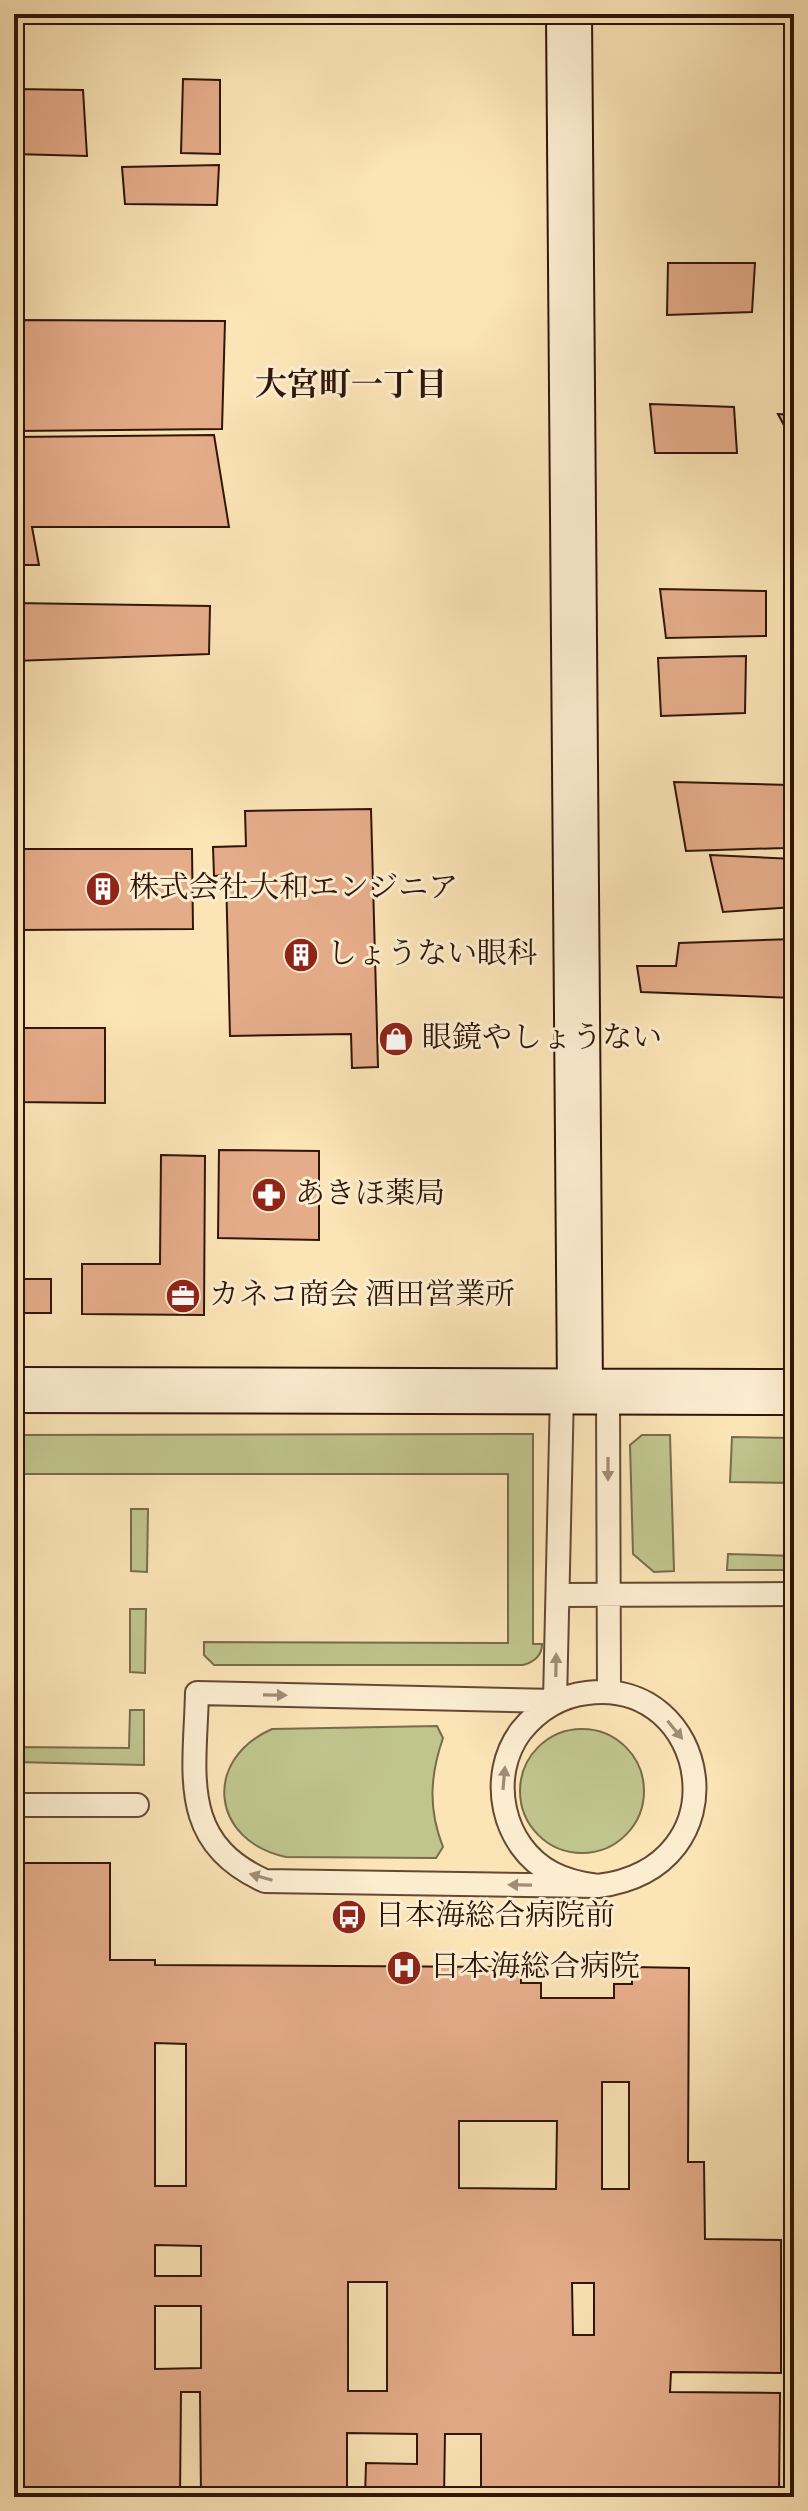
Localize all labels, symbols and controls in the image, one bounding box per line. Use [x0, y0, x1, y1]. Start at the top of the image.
district label: 大宮町一丁目 [255, 365, 447, 409]
place label: 株式会社大和エンジニア [129, 868, 458, 910]
building icon: 株式会社大和エンジニア [84, 870, 122, 908]
place label: しょうない眼科 [327, 934, 537, 976]
building icon: しょうない眼科 [282, 936, 320, 974]
place label: 眼鏡やしょうない [422, 1018, 662, 1060]
shop icon: 眼鏡やしょうない [377, 1020, 415, 1058]
place label: あきほ薬局 [295, 1174, 445, 1216]
pharmacy icon: あきほ薬局 [250, 1176, 288, 1214]
place label: カネコ商会 酒田営業所 [209, 1275, 515, 1317]
office icon: カネコ商会 酒田営業所 [164, 1277, 202, 1315]
one-way arrow [602, 1457, 614, 1482]
one-way arrow [550, 1652, 562, 1677]
one-way arrow [263, 1689, 288, 1701]
one-way arrow [666, 1719, 683, 1740]
one-way arrow [497, 1766, 510, 1791]
one-way arrow [249, 1870, 273, 1883]
one-way arrow [507, 1879, 532, 1891]
place label: 日本海総合病院前 [375, 1896, 615, 1938]
bus stop icon: 日本海総合病院前 [330, 1898, 368, 1936]
place label: 日本海総合病院 [430, 1947, 640, 1989]
hospital icon: 日本海総合病院 [385, 1949, 423, 1987]

